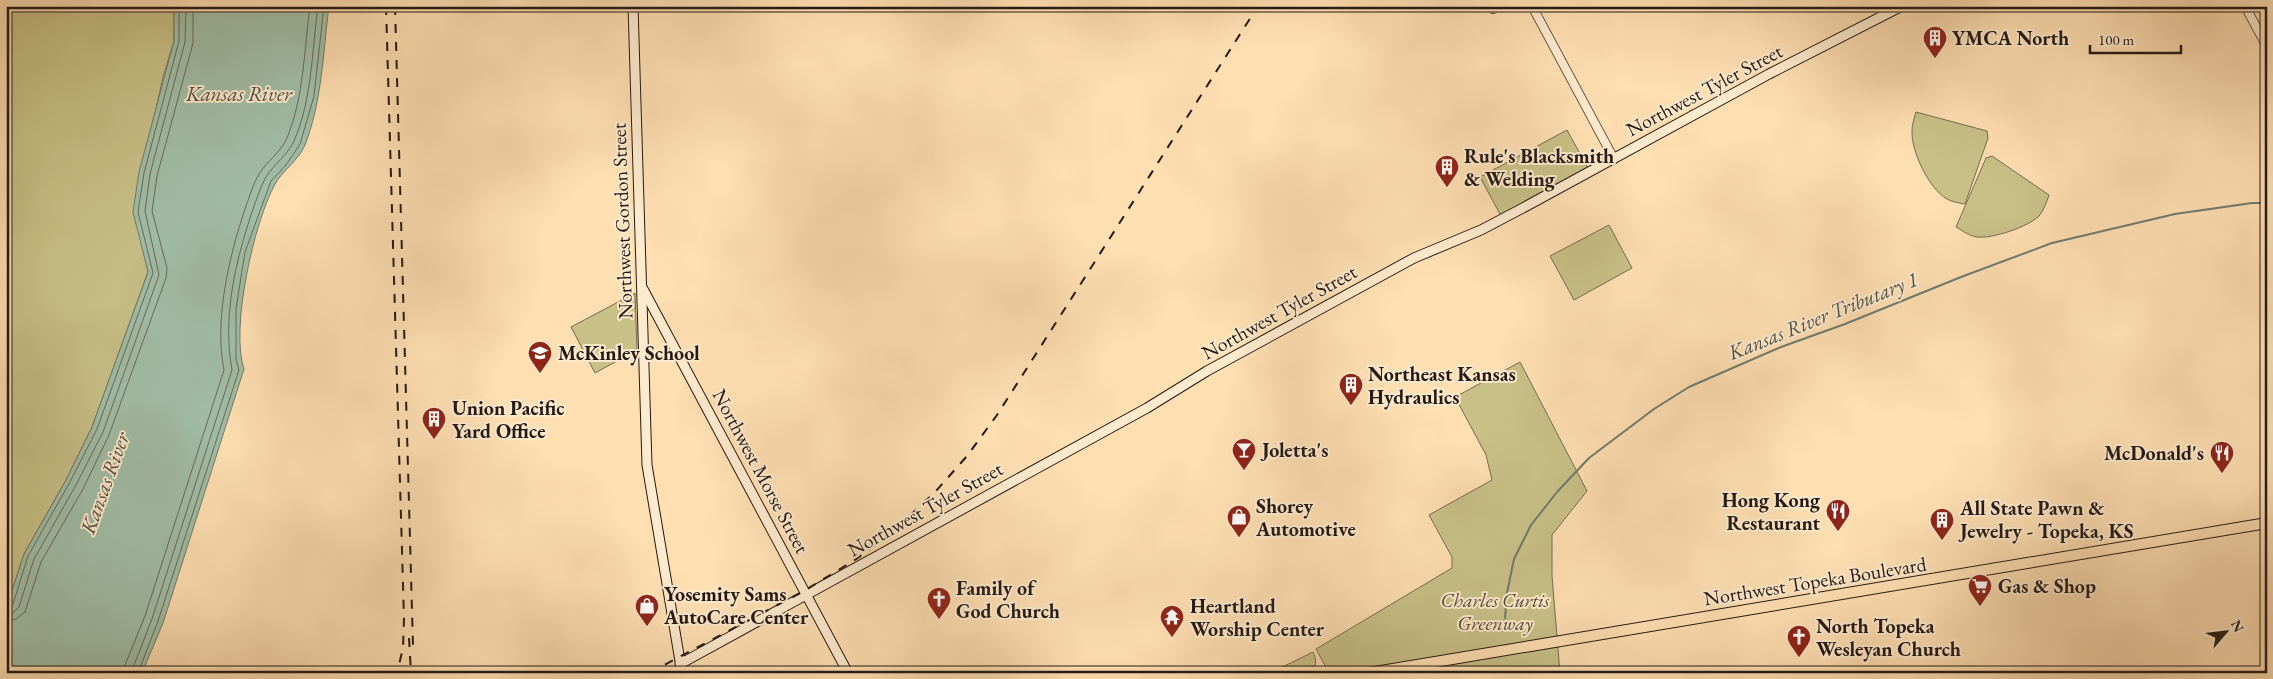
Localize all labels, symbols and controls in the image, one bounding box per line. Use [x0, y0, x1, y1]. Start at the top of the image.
scale bar [2090, 22, 2182, 54]
building icon: YMCA North [1922, 25, 1948, 59]
place label: YMCA North [1952, 25, 2069, 51]
text: 100 m [2098, 30, 2135, 49]
street label: Northwest Tyler Street [1621, 37, 1787, 142]
water label: Kansas River [185, 80, 293, 107]
street label: Northwest Gordon Street [606, 122, 638, 319]
place label: Rule's Blacksmith & Welding [1464, 143, 1614, 192]
building icon: Rule's Blacksmith & Welding [1434, 154, 1460, 188]
street label: Northwest Tyler Street [1197, 258, 1362, 365]
water label: Kansas River Tributary 1 [1723, 265, 1922, 366]
school or university icon: McKinley School [527, 340, 553, 374]
place label: McKinley School [558, 340, 700, 366]
place label: Northeast Kansas Hydraulics [1368, 361, 1516, 410]
building icon: Northeast Kansas Hydraulics [1338, 372, 1364, 406]
street label: Northwest Morse Street [707, 384, 816, 558]
place label: Union Pacific Yard Office [452, 395, 565, 444]
building icon: Union Pacific Yard Office [421, 406, 447, 440]
water label: Kansas River [73, 427, 136, 538]
bar icon: Joletta's [1231, 437, 1257, 471]
place label: Joletta's [1260, 437, 1328, 463]
place label: McDonald's [2104, 440, 2204, 466]
restaurant icon: McDonald's [2209, 440, 2235, 474]
street label: Northwest Tyler Street [843, 455, 1008, 562]
place label: Hong Kong Restaurant [1722, 487, 1821, 536]
place label: Shorey Automotive [1255, 493, 1356, 542]
place label: All State Pawn & Jewelry - Topeka, KS [1958, 495, 2134, 544]
restaurant icon: Hong Kong Restaurant [1825, 498, 1851, 532]
shop icon: Shorey Automotive [1226, 504, 1252, 538]
building icon: All State Pawn & Jewelry - Topeka, KS [1929, 507, 1955, 541]
street label: Northwest Topeka Boulevard [1702, 550, 1929, 611]
supermarket icon: Gas & Shop [1967, 573, 1993, 607]
place label: Gas & Shop [1998, 573, 2096, 599]
place label: Family of God Church [956, 575, 1060, 624]
place label: Yosemity Sams AutoCare Center [663, 581, 809, 630]
church icon: Family of God Church [926, 586, 952, 620]
park label: Charles Curtis Greenway [1441, 587, 1550, 636]
shop icon: Yosemity Sams AutoCare Center [634, 593, 660, 627]
place label: Heartland Worship Center [1190, 593, 1325, 642]
temple icon: Heartland Worship Center [1159, 604, 1185, 638]
north arrow [2200, 606, 2250, 656]
place label: North Topeka Wesleyan Church [1816, 613, 1961, 662]
text: N [2227, 617, 2248, 636]
church icon: North Topeka Wesleyan Church [1786, 624, 1812, 658]

